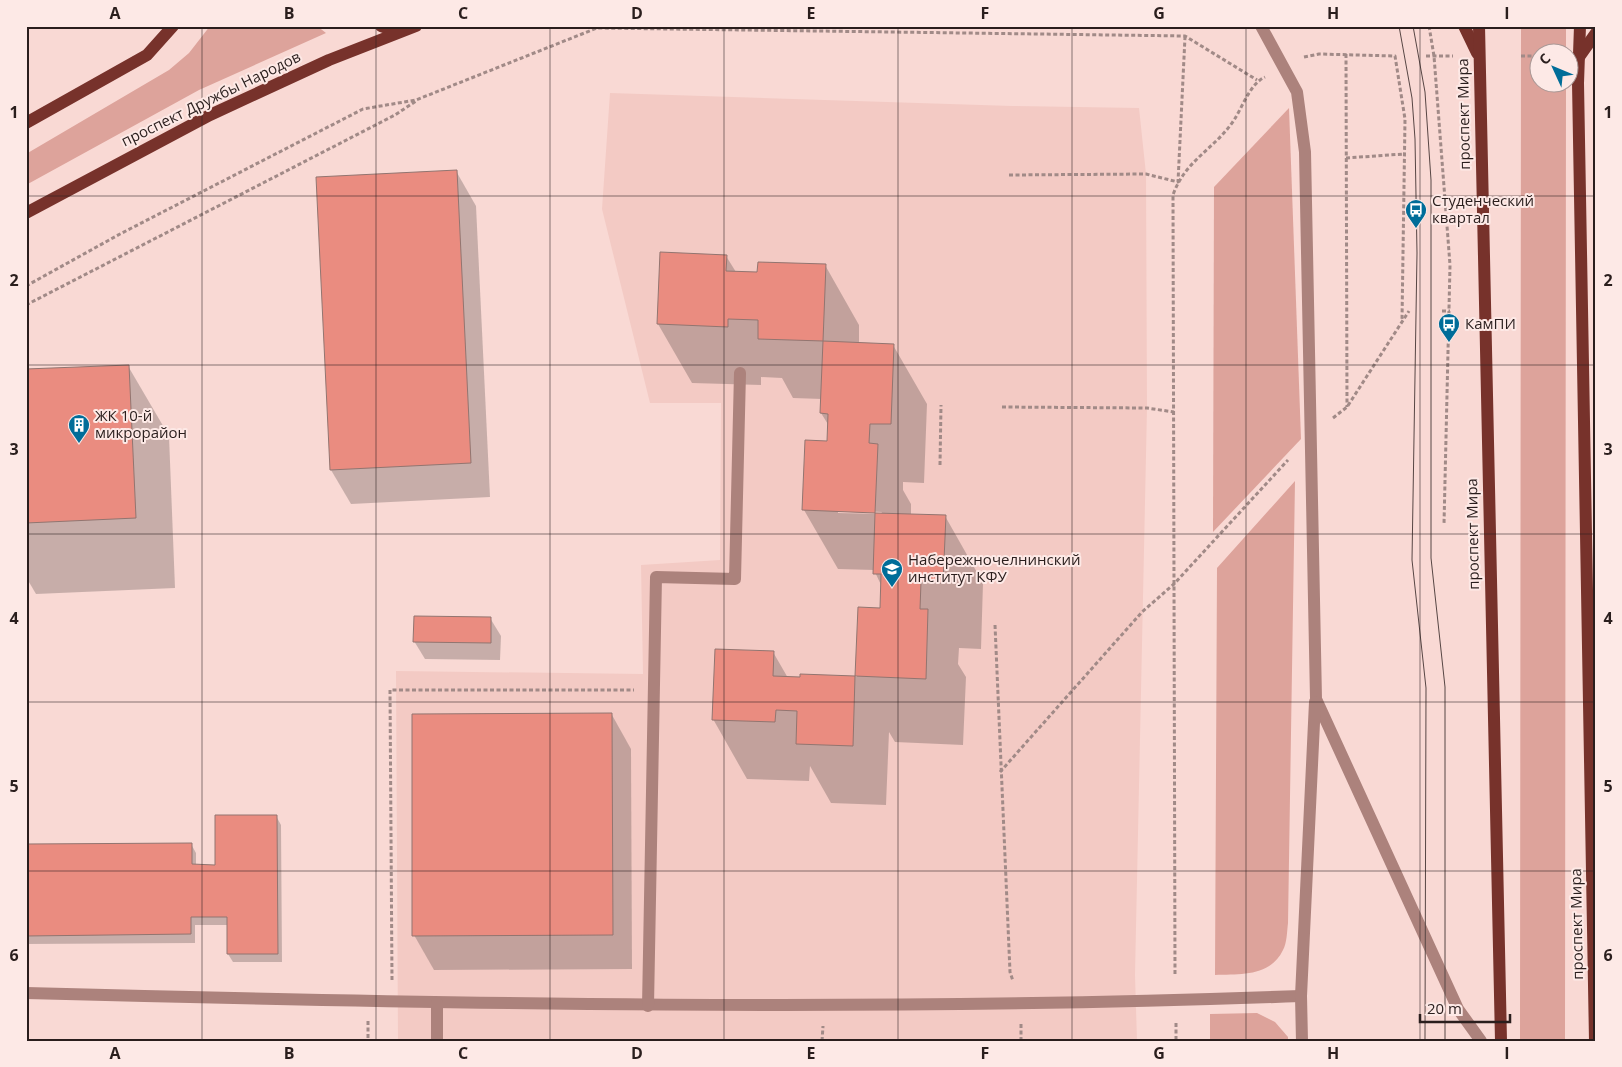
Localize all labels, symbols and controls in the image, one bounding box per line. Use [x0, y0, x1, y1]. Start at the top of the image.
text: A [109, 2, 121, 24]
text: B [284, 2, 294, 24]
text: C [458, 2, 468, 24]
text: D [631, 2, 643, 24]
text: E [807, 2, 816, 24]
text: F [981, 2, 989, 24]
text: G [1153, 2, 1165, 24]
text: H [1327, 2, 1339, 24]
text: I [1504, 2, 1510, 24]
north arrow [1530, 42, 1580, 92]
street label: проспект Дружбы Народов [118, 46, 304, 150]
text: С [1534, 49, 1554, 68]
street label: проспект Мира [1452, 58, 1474, 170]
text: 1 [9, 101, 19, 123]
text: 1 [1603, 101, 1613, 123]
place label: Студенческий квартал [1432, 190, 1534, 227]
bus stop icon: Студенческий квартал [1404, 198, 1428, 229]
text: 2 [9, 269, 19, 291]
text: 2 [1603, 269, 1613, 291]
bus stop icon: КамПИ [1437, 312, 1461, 343]
place label: КамПИ [1465, 313, 1516, 333]
place label: ЖК 10-й микрорайон [95, 405, 187, 442]
building icon: ЖК 10-й микрорайон [67, 413, 91, 444]
text: 3 [9, 438, 19, 460]
text: 3 [1603, 438, 1613, 460]
street label: проспект Мира [1461, 478, 1483, 590]
place label: Набережночелнинский институт КФУ [908, 549, 1081, 586]
school or university icon: Набережночелнинский институт КФУ [880, 557, 904, 588]
text: 4 [9, 607, 19, 629]
text: 4 [1603, 607, 1613, 629]
text: 5 [9, 775, 19, 797]
text: 5 [1603, 775, 1613, 797]
street label: проспект Мира [1565, 868, 1587, 980]
text: 6 [9, 944, 19, 966]
text: 6 [1603, 944, 1613, 966]
scale bar [1420, 992, 1510, 1024]
text: 20 m [1427, 998, 1462, 1018]
text: A [109, 1042, 121, 1064]
text: B [284, 1042, 294, 1064]
text: C [458, 1042, 468, 1064]
text: D [631, 1042, 643, 1064]
text: E [807, 1042, 816, 1064]
text: F [981, 1042, 989, 1064]
text: G [1153, 1042, 1165, 1064]
text: H [1327, 1042, 1339, 1064]
text: I [1504, 1042, 1510, 1064]

